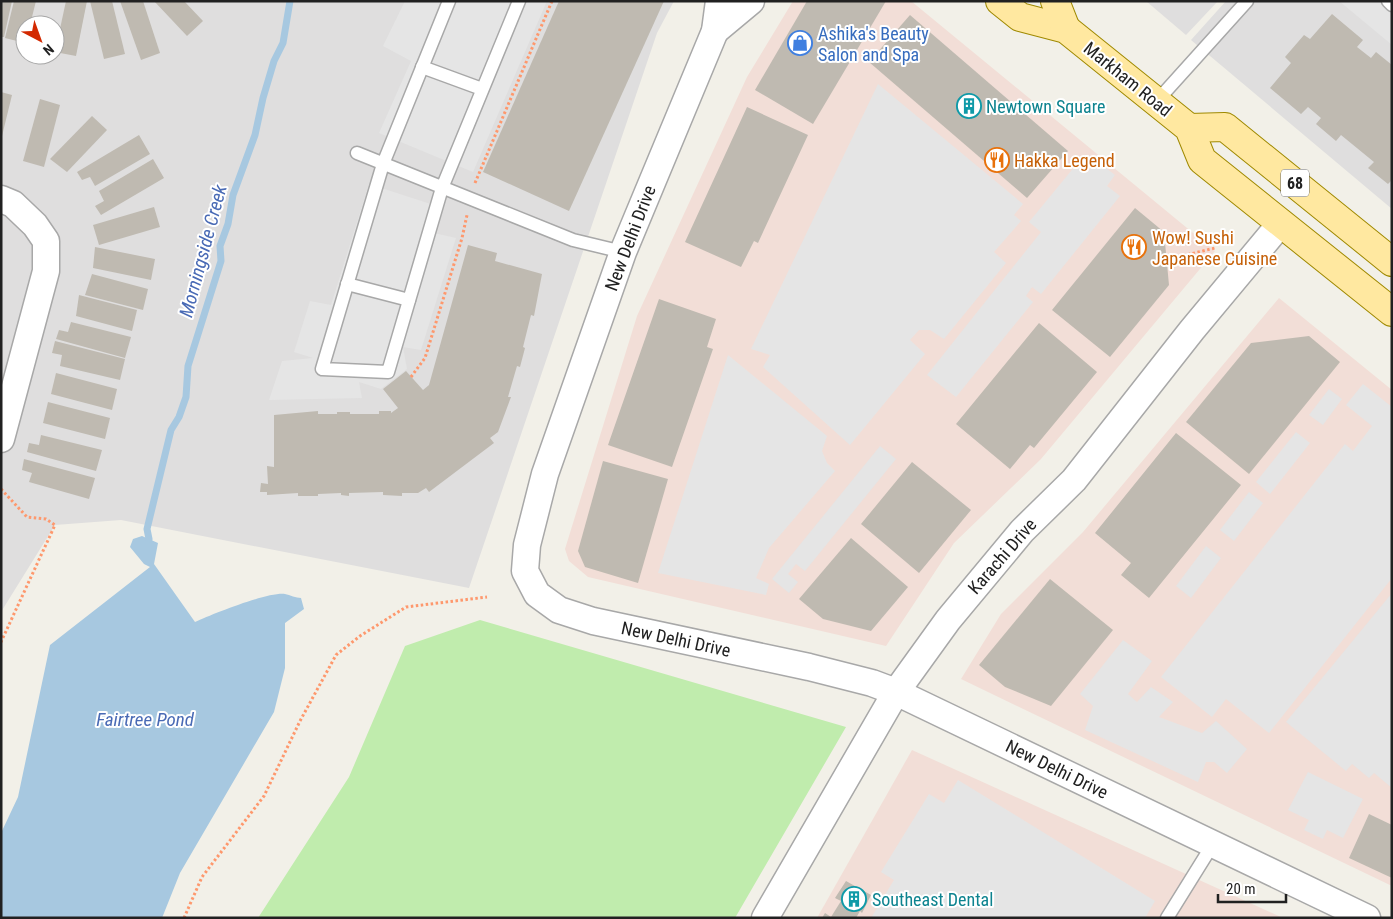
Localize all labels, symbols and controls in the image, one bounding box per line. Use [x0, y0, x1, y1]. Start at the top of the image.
north arrow [15, 15, 65, 65]
place label: Ashika's Beauty Salon and Spa [818, 23, 929, 65]
shop icon: Ashika's Beauty Salon and Spa [787, 30, 813, 56]
street label: Markham Road [1080, 37, 1176, 121]
text: N [40, 41, 57, 59]
building icon: Newtown Square [956, 93, 982, 119]
place label: Newtown Square [986, 96, 1105, 117]
restaurant icon: Hakka Legend [984, 147, 1010, 173]
place label: Hakka Legend [1014, 150, 1115, 171]
road number: 68 [1281, 170, 1309, 197]
water label: Morningside Creek [174, 182, 232, 320]
street label: New Delhi Drive [600, 182, 660, 294]
place label: Wow! Sushi Japanese Cuisine [1152, 227, 1277, 269]
restaurant icon: Wow! Sushi Japanese Cuisine [1121, 234, 1147, 260]
street label: Karachi Drive [963, 514, 1041, 598]
street label: New Delhi Drive [619, 617, 733, 661]
water label: Fairtree Pond [96, 708, 195, 731]
street label: New Delhi Drive [1002, 735, 1112, 803]
scale bar [1218, 872, 1286, 904]
text: 20 m [1226, 880, 1256, 898]
building icon: Southeast Dental [841, 886, 867, 912]
place label: Southeast Dental [872, 889, 993, 910]

